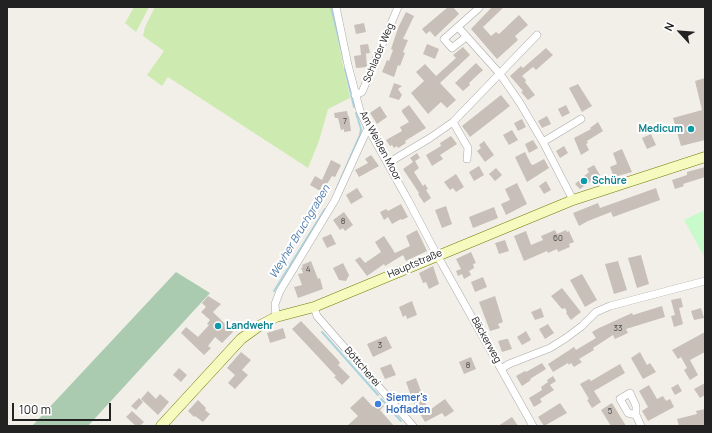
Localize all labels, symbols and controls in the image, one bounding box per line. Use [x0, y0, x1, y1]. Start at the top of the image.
north arrow [660, 12, 700, 52]
text: N [660, 20, 677, 33]
street label: Schlader Weg [361, 21, 397, 85]
street label: Am Weißen Moor [357, 109, 403, 183]
house number: 7 [343, 117, 347, 127]
place label: Medicum [638, 123, 683, 135]
marker: Medicum [686, 124, 696, 134]
place label: Schüre [592, 175, 627, 187]
marker: Schüre [579, 176, 589, 186]
water label: Weyher Bruchgraben [267, 183, 333, 281]
house number: 8 [341, 217, 345, 227]
house number: 60 [553, 234, 563, 244]
street label: Hauptstraße [386, 247, 444, 281]
house number: 4 [306, 265, 310, 275]
street label: Bäckerweg [468, 315, 504, 365]
place label: Landwehr [226, 320, 274, 332]
marker: Landwehr [213, 321, 223, 331]
house number: 33 [614, 324, 622, 334]
house number: 3 [378, 341, 382, 351]
street label: Böttcherei [342, 345, 382, 389]
house number: 8 [466, 361, 470, 371]
place label: Siemer's Hofladen [386, 392, 430, 416]
scale bar [14, 395, 113, 421]
marker: Siemer's Hofladen [373, 399, 383, 409]
text: 100 m [19, 401, 51, 418]
house number: 5 [608, 407, 612, 417]

